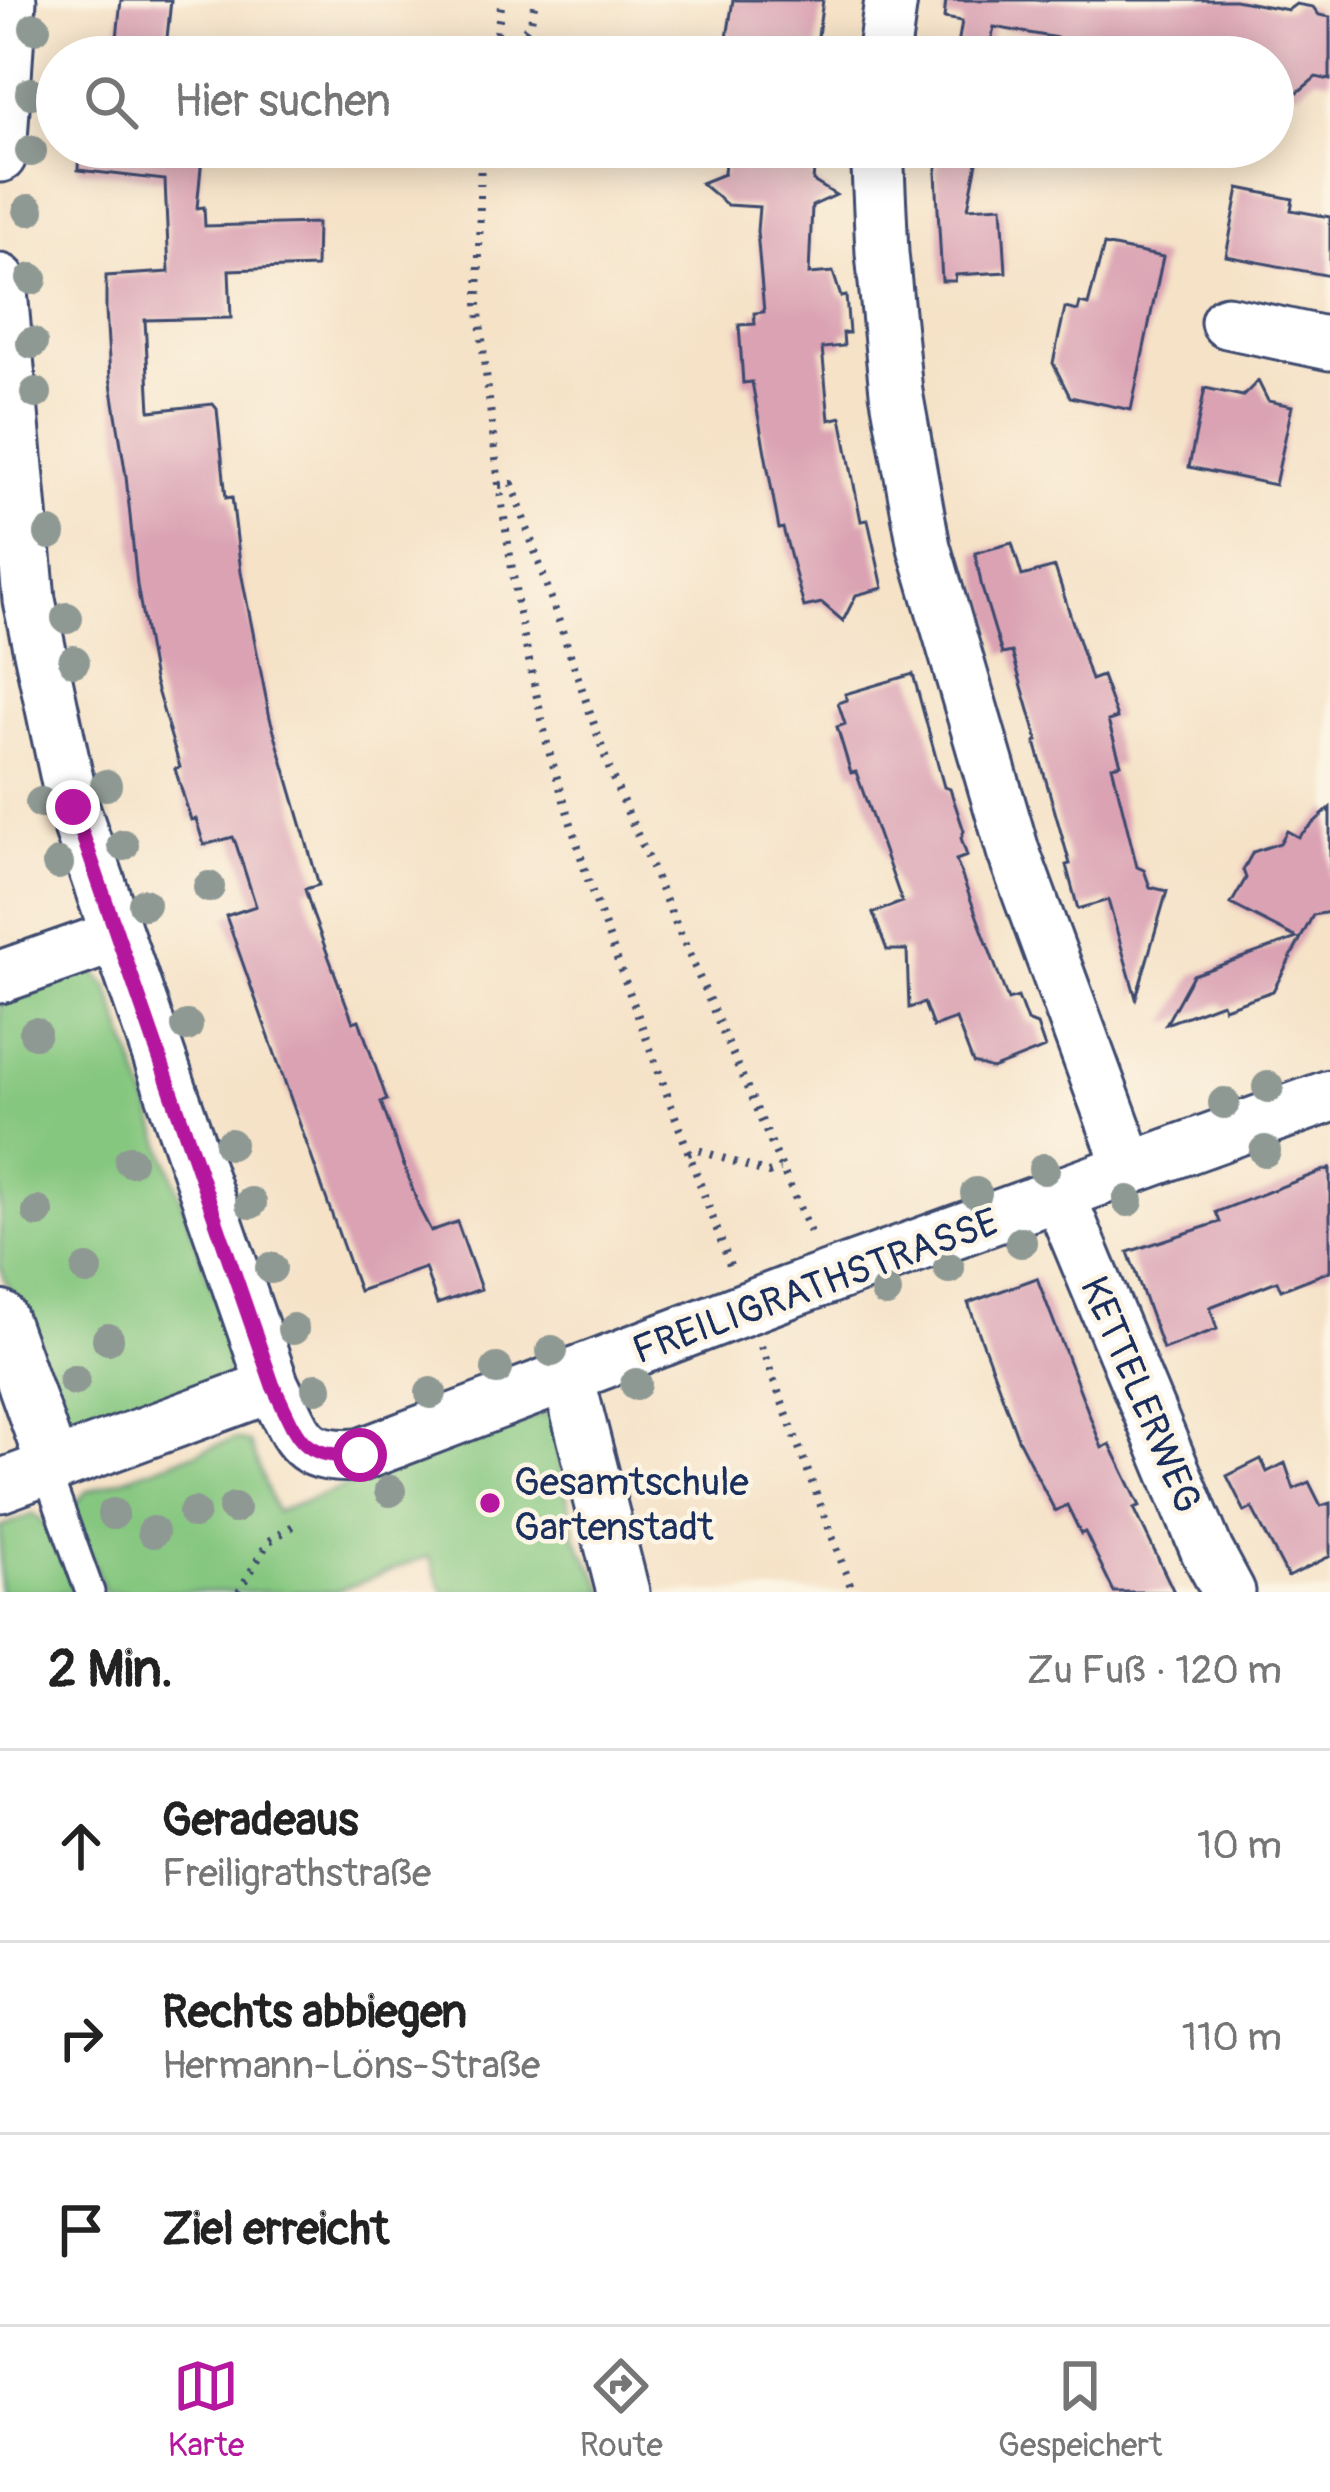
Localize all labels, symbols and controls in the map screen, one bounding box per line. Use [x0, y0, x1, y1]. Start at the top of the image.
search box [36, 36, 1294, 168]
icon: search [78, 69, 144, 135]
text: Hier suchen [174, 74, 391, 130]
route end [46, 780, 100, 834]
street label: FREILIGRATHSTRASSE [626, 1197, 1005, 1375]
street label: KETTELERWEG [1069, 1269, 1212, 1520]
route start [333, 1428, 387, 1482]
place label: Gesamtschule Gartenstadt [514, 1458, 749, 1552]
marker: Gesamtschule Gartenstadt [477, 1490, 503, 1516]
text: 2 Min. [48, 1638, 173, 1702]
text: Zu Fuß · 120 m [1027, 1646, 1282, 1695]
text: Geradeaus [162, 1793, 358, 1849]
icon: ahead [48, 1813, 114, 1879]
text: 10 m [1197, 1821, 1282, 1870]
text: Freiligrathstraße [162, 1849, 431, 1898]
text: Rechts abbiegen [162, 1985, 467, 2041]
icon: right [48, 2005, 114, 2071]
text: 110 m [1182, 2013, 1282, 2062]
text: Hermann-Löns-Straße [162, 2041, 540, 2090]
icon: arrive [48, 2197, 114, 2263]
text: Ziel erreicht [162, 2202, 389, 2258]
tab: Karte [168, 2353, 244, 2466]
tab: Route [580, 2353, 663, 2466]
tab: Gespeichert [998, 2353, 1162, 2466]

